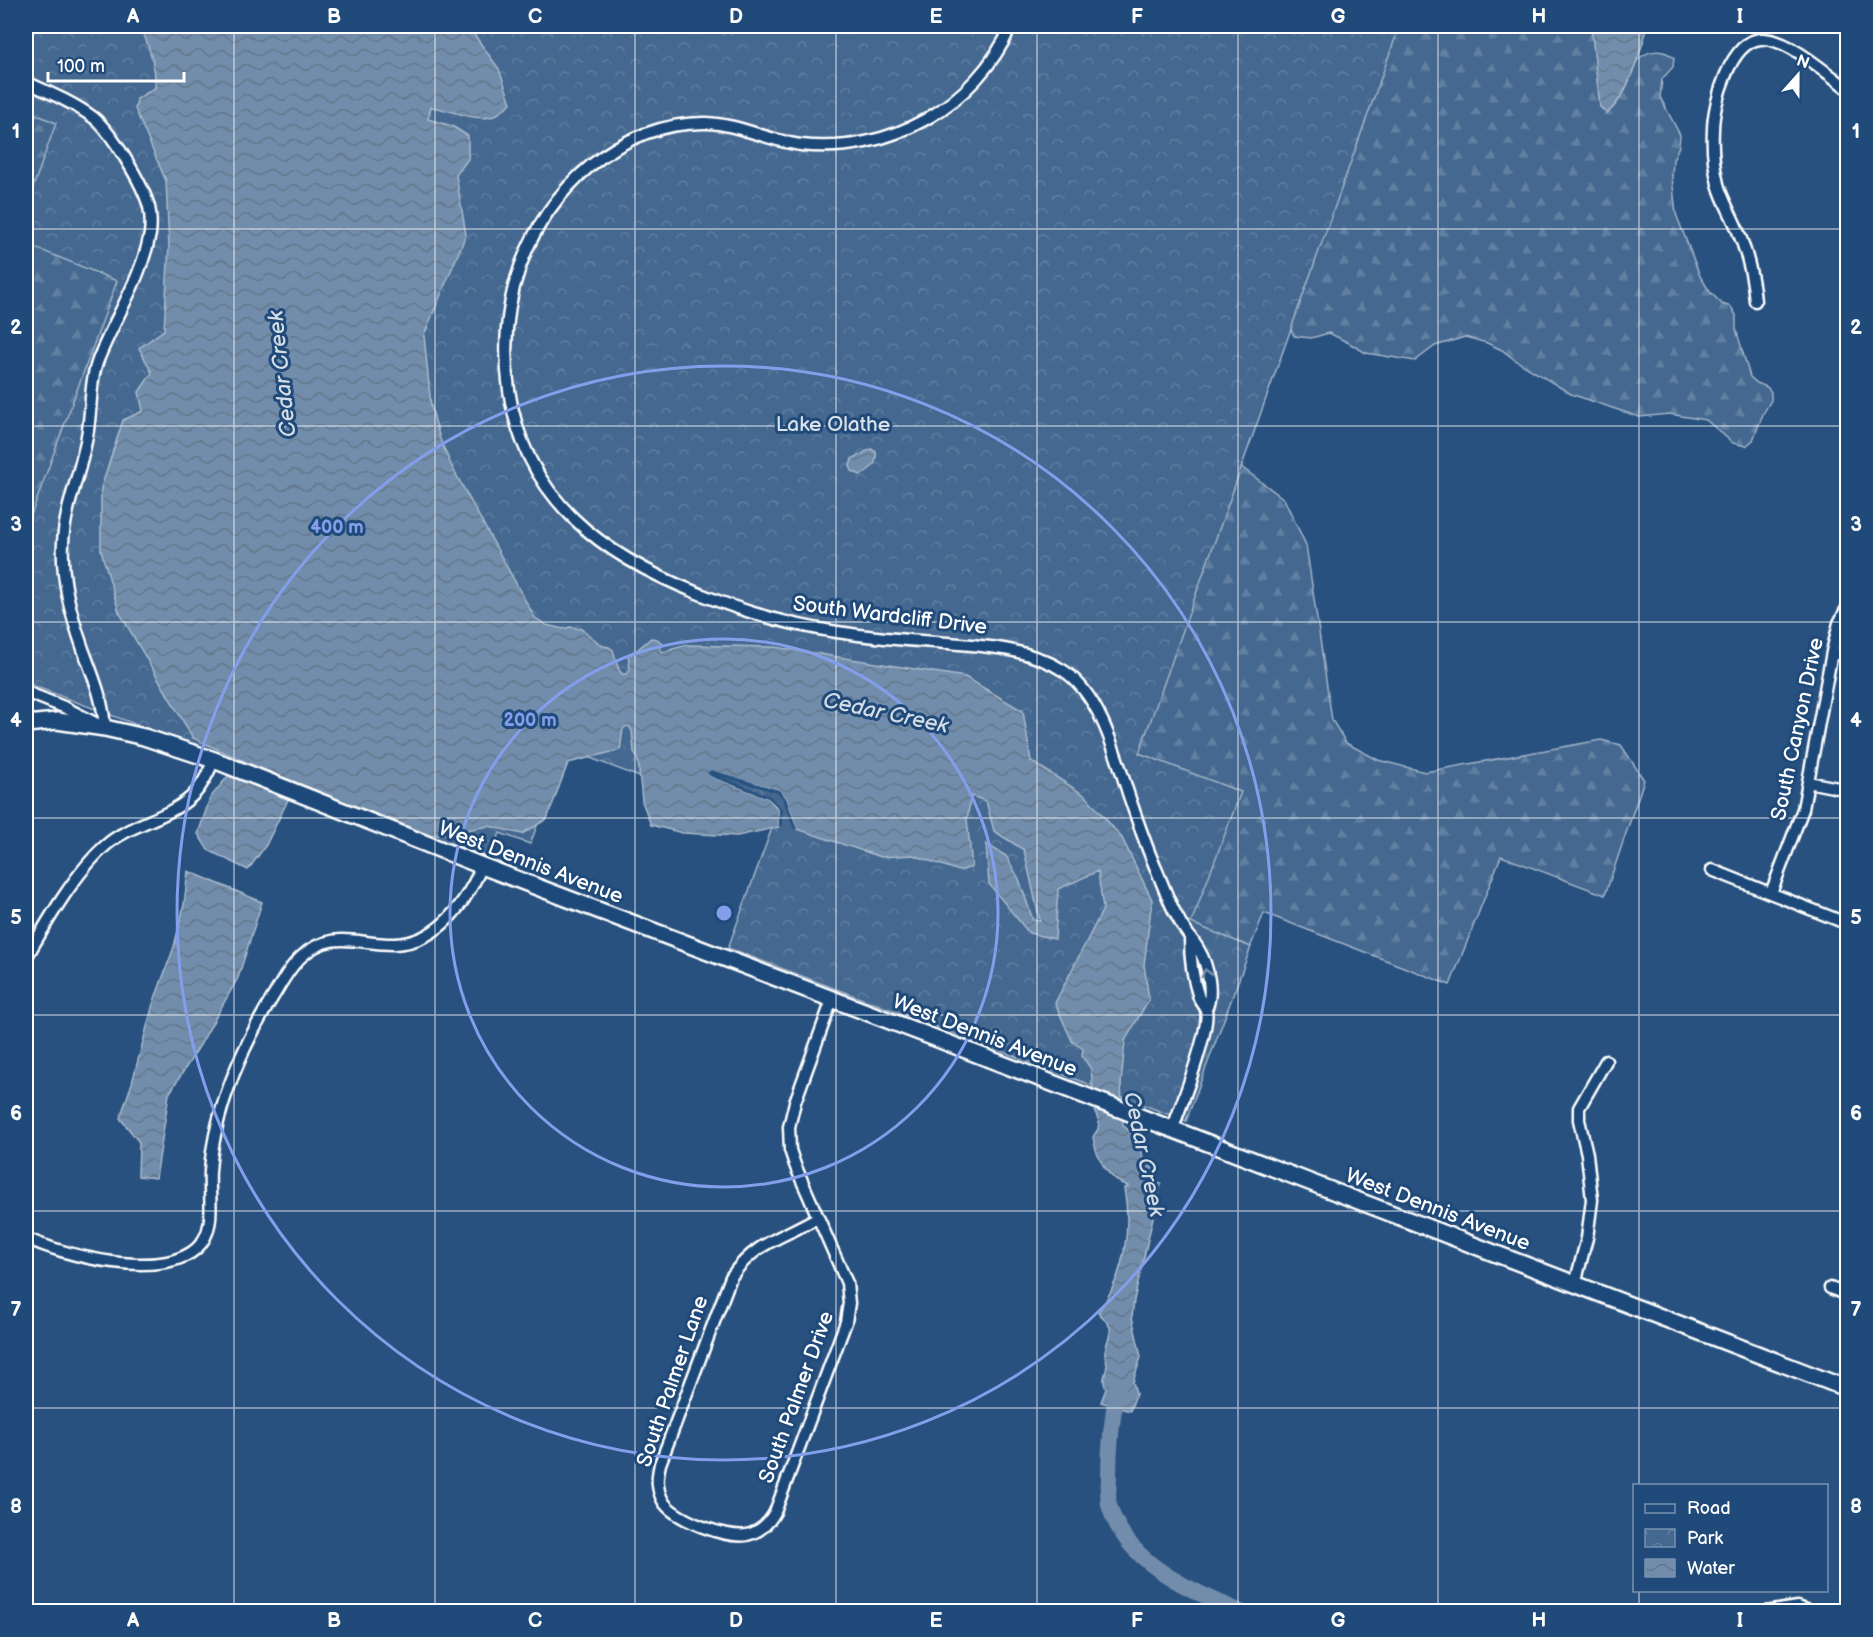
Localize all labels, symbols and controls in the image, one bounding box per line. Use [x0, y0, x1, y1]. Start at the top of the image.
text: A [126, 5, 140, 29]
text: B [327, 5, 341, 29]
text: C [528, 5, 542, 29]
text: D [729, 5, 743, 29]
text: E [930, 5, 943, 29]
text: F [1131, 5, 1143, 29]
text: G [1331, 5, 1346, 29]
text: H [1532, 5, 1546, 29]
text: I [1737, 5, 1743, 29]
scale bar [48, 45, 184, 83]
north arrow [1768, 45, 1828, 105]
text: N [1794, 51, 1812, 73]
text: 100 m [57, 56, 105, 77]
text: 1 [12, 120, 20, 144]
text: 1 [1852, 120, 1860, 144]
water label: Cedar Creek [262, 308, 303, 439]
text: 2 [10, 316, 22, 340]
text: 2 [1850, 316, 1862, 340]
park label: Lake Olathe [776, 412, 890, 437]
text: 3 [10, 513, 22, 537]
text: 3 [1850, 513, 1862, 537]
text: 400 m [310, 517, 364, 538]
street label: South Wardcliff Drive [792, 591, 988, 640]
street label: South Canyon Drive [1766, 635, 1829, 823]
water label: Cedar Creek [821, 687, 952, 740]
text: 4 [10, 709, 22, 733]
text: 4 [1850, 709, 1862, 733]
text: 200 m [503, 710, 557, 731]
street label: West Dennis Avenue [435, 816, 627, 909]
centre of rings [714, 903, 734, 923]
text: 5 [10, 906, 22, 930]
text: 5 [1850, 906, 1862, 930]
one-way arrow [1201, 968, 1214, 978]
street label: West Dennis Avenue [889, 989, 1081, 1082]
water label: Cedar Creek [1117, 1089, 1170, 1220]
text: 6 [10, 1102, 22, 1126]
text: 6 [1850, 1102, 1862, 1126]
street label: West Dennis Avenue [1342, 1163, 1534, 1256]
street label: South Palmer Lane [631, 1292, 714, 1470]
text: 7 [10, 1298, 22, 1322]
text: 7 [1850, 1298, 1862, 1322]
street label: South Palmer Drive [754, 1308, 839, 1487]
legend [1633, 1484, 1828, 1592]
text: 8 [10, 1495, 22, 1519]
text: 8 [1850, 1495, 1862, 1519]
text: Road [1687, 1498, 1731, 1519]
text: Park [1687, 1528, 1723, 1549]
text: Water [1687, 1558, 1735, 1579]
text: A [126, 1609, 140, 1633]
text: B [327, 1609, 341, 1633]
text: C [528, 1609, 542, 1633]
text: D [729, 1609, 743, 1633]
text: E [930, 1609, 943, 1633]
text: F [1131, 1609, 1143, 1633]
text: G [1331, 1609, 1346, 1633]
text: H [1532, 1609, 1546, 1633]
text: I [1737, 1609, 1743, 1633]

